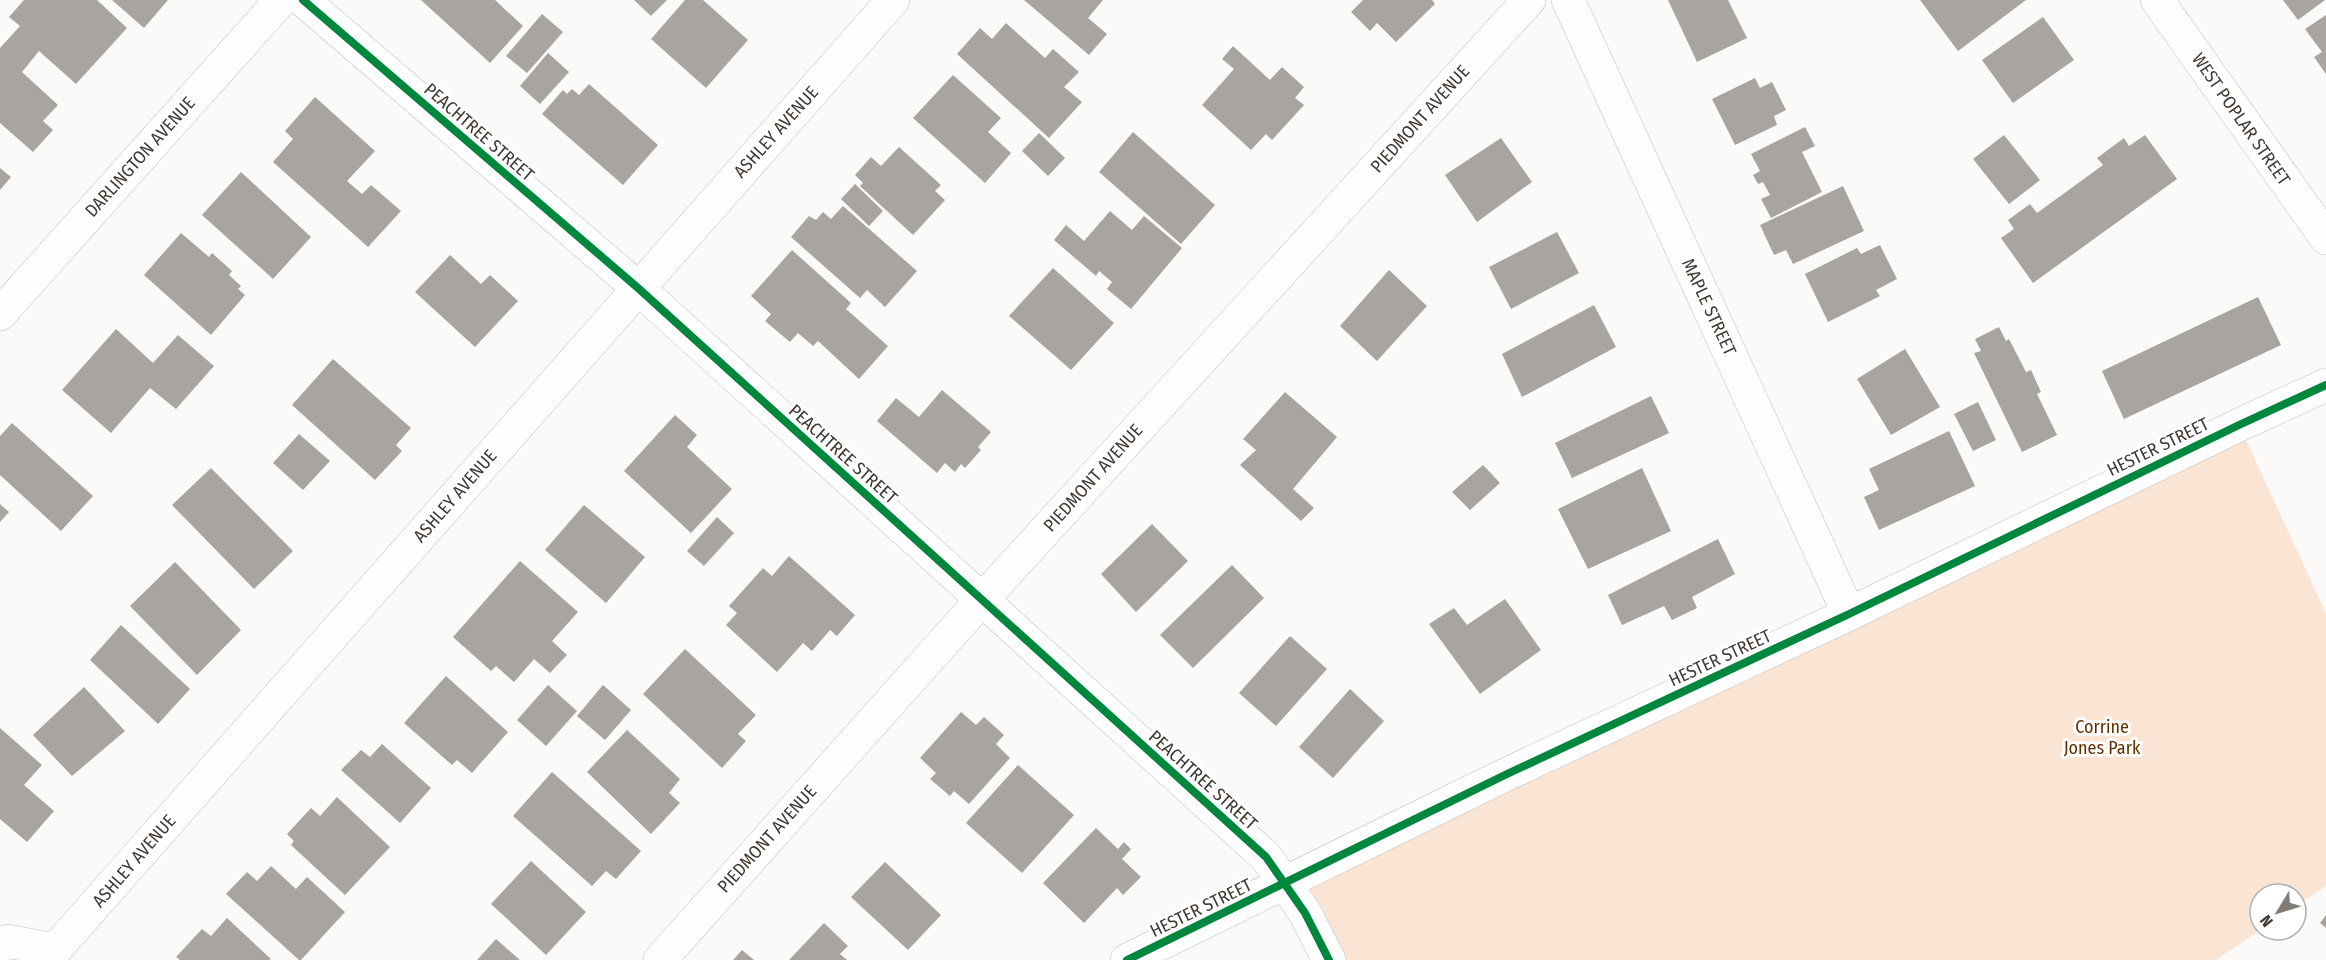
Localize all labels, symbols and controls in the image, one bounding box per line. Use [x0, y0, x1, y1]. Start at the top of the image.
street label: WEST POPLAR STREET [2187, 49, 2295, 190]
street label: PIEDMONT AVENUE [1366, 61, 1474, 177]
street label: PEACHTREE STREET [420, 78, 539, 186]
street label: ASHLEY AVENUE [729, 82, 823, 182]
street label: DARLINGTON AVENUE [80, 92, 200, 222]
street label: MAPLE STREET [1677, 255, 1741, 359]
street label: PEACHTREE STREET [784, 400, 902, 509]
street label: HESTER STREET [2104, 413, 2213, 481]
street label: PIEDMONT AVENUE [1039, 420, 1147, 536]
street label: ASHLEY AVENUE [409, 445, 501, 547]
street label: HESTER STREET [1665, 624, 1775, 691]
park label: Corrine Jones Park [2064, 716, 2141, 759]
street label: PEACHTREE STREET [1144, 726, 1262, 835]
street label: PIEDMONT AVENUE [713, 781, 821, 897]
street label: ASHLEY AVENUE [88, 810, 180, 912]
street label: HESTER STREET [1147, 874, 1256, 942]
north arrow [2248, 882, 2308, 942]
text: N [2256, 911, 2277, 931]

